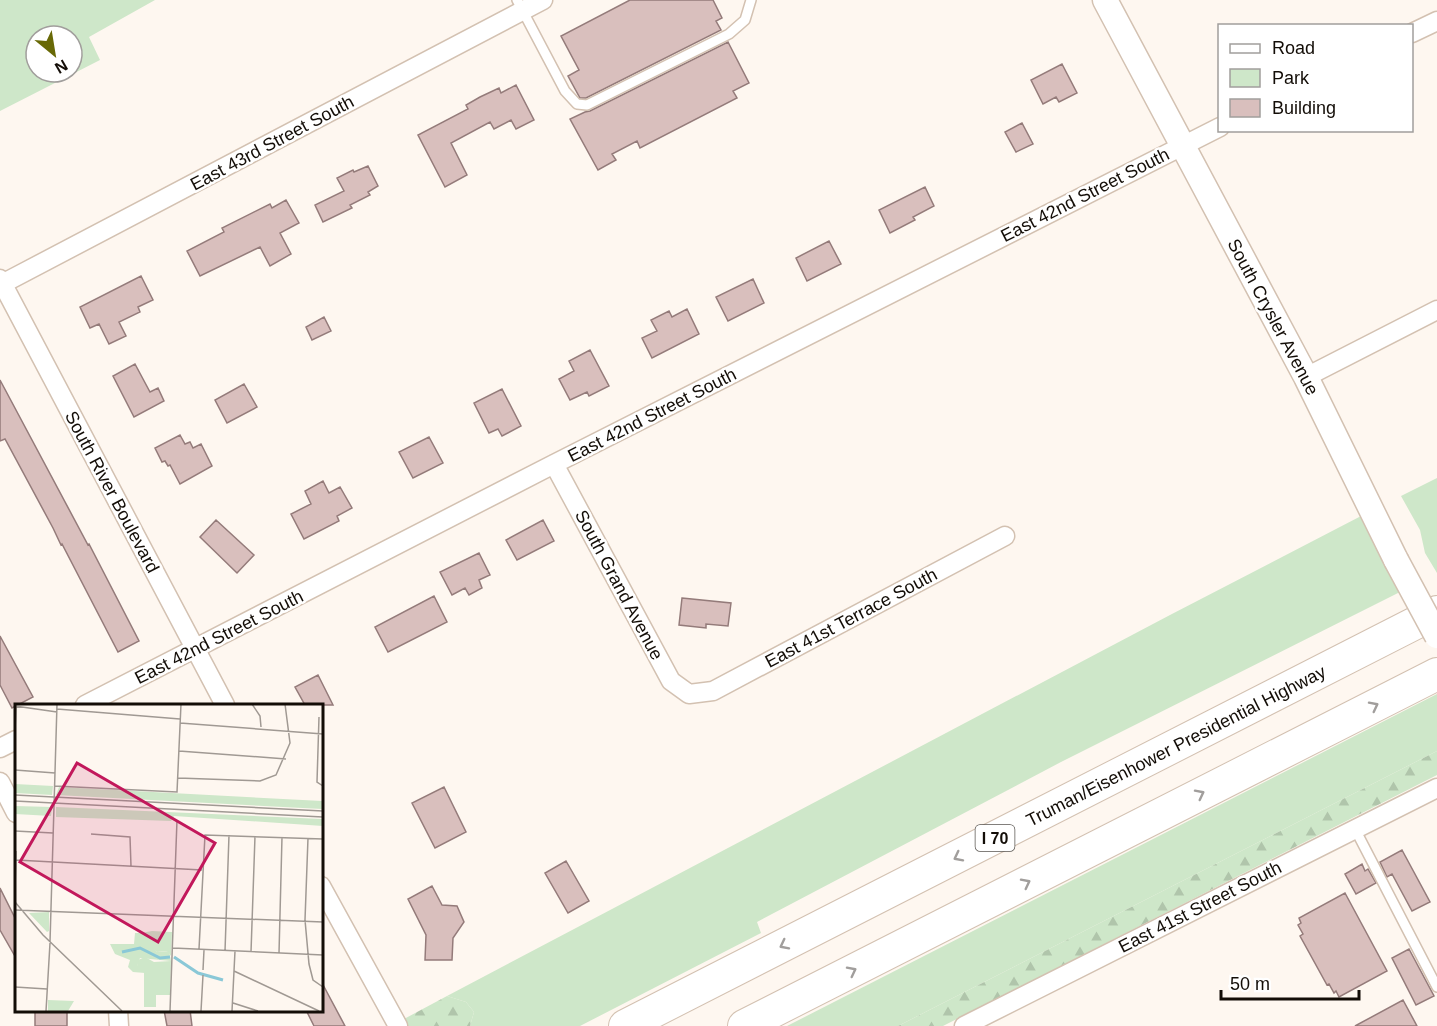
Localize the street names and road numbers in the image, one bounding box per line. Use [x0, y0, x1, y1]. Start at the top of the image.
street label: East 43rd Street South [187, 91, 357, 195]
street label: East 42nd Street South [998, 144, 1172, 246]
street label: South Crysler Avenue [1223, 236, 1323, 398]
street label: East 42nd Street South [565, 364, 739, 466]
street label: South River Boulevard [61, 408, 163, 576]
street label: South Grand Avenue [571, 507, 667, 663]
street label: East 41st Terrace South [762, 564, 940, 672]
street label: East 42nd Street South [132, 586, 306, 688]
street label: Truman/Eisenhower Presidential Highway [1023, 661, 1329, 831]
road number: I 70 [976, 825, 1014, 851]
street label: East 41st Street South [1115, 857, 1285, 957]

